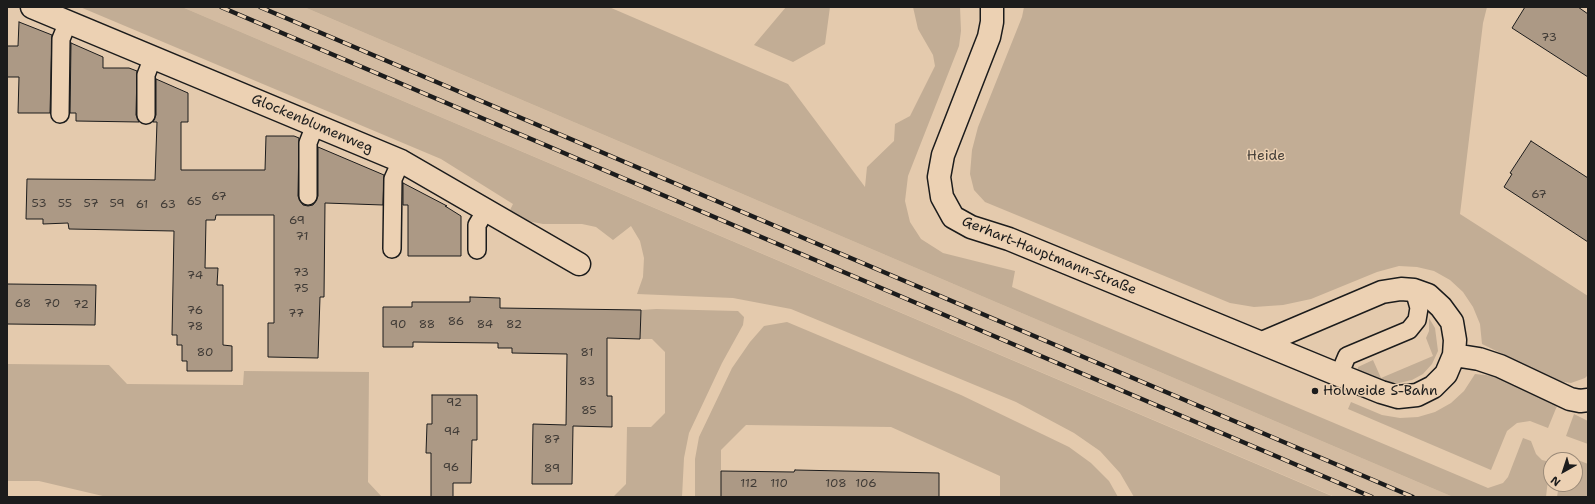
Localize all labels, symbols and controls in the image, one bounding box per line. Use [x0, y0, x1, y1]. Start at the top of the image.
house number: 73 [1541, 31, 1557, 45]
street label: Glockenblumenweg [249, 91, 375, 157]
park label: Heide [1247, 148, 1285, 164]
house number: 67 [1531, 188, 1547, 202]
house number: 67 [211, 190, 227, 204]
house number: 65 [186, 195, 202, 209]
house number: 53 [31, 197, 47, 211]
house number: 55 [58, 197, 72, 211]
house number: 57 [83, 197, 99, 211]
house number: 59 [109, 197, 125, 211]
house number: 61 [136, 198, 148, 212]
house number: 63 [160, 198, 176, 212]
street label: Gerhart-Hauptmann-Straße [959, 213, 1139, 299]
house number: 69 [289, 214, 305, 228]
house number: 71 [296, 230, 308, 244]
house number: 73 [293, 266, 309, 280]
house number: 74 [187, 269, 203, 283]
house number: 75 [293, 282, 309, 296]
house number: 68 [15, 297, 31, 311]
house number: 70 [44, 297, 60, 311]
house number: 72 [73, 298, 89, 312]
house number: 76 [187, 304, 203, 318]
house number: 77 [288, 307, 304, 321]
house number: 86 [448, 315, 464, 329]
house number: 90 [390, 318, 406, 332]
house number: 88 [419, 318, 435, 332]
house number: 84 [477, 318, 493, 332]
house number: 82 [506, 318, 522, 332]
house number: 78 [187, 320, 203, 334]
house number: 80 [197, 346, 213, 360]
house number: 81 [581, 346, 593, 360]
house number: 83 [579, 375, 595, 389]
place label: Holweide S-Bahn [1323, 383, 1438, 399]
marker: Holweide S-Bahn [1310, 386, 1320, 396]
house number: 92 [446, 396, 462, 410]
house number: 85 [581, 404, 597, 418]
house number: 94 [444, 425, 460, 439]
house number: 87 [544, 433, 560, 447]
north arrow [1543, 452, 1583, 492]
house number: 96 [443, 461, 459, 475]
house number: 89 [544, 462, 560, 476]
text: N [1548, 472, 1564, 490]
house number: 112 [740, 477, 758, 491]
house number: 110 [770, 477, 788, 491]
house number: 108 [825, 477, 847, 491]
house number: 106 [855, 477, 877, 491]

